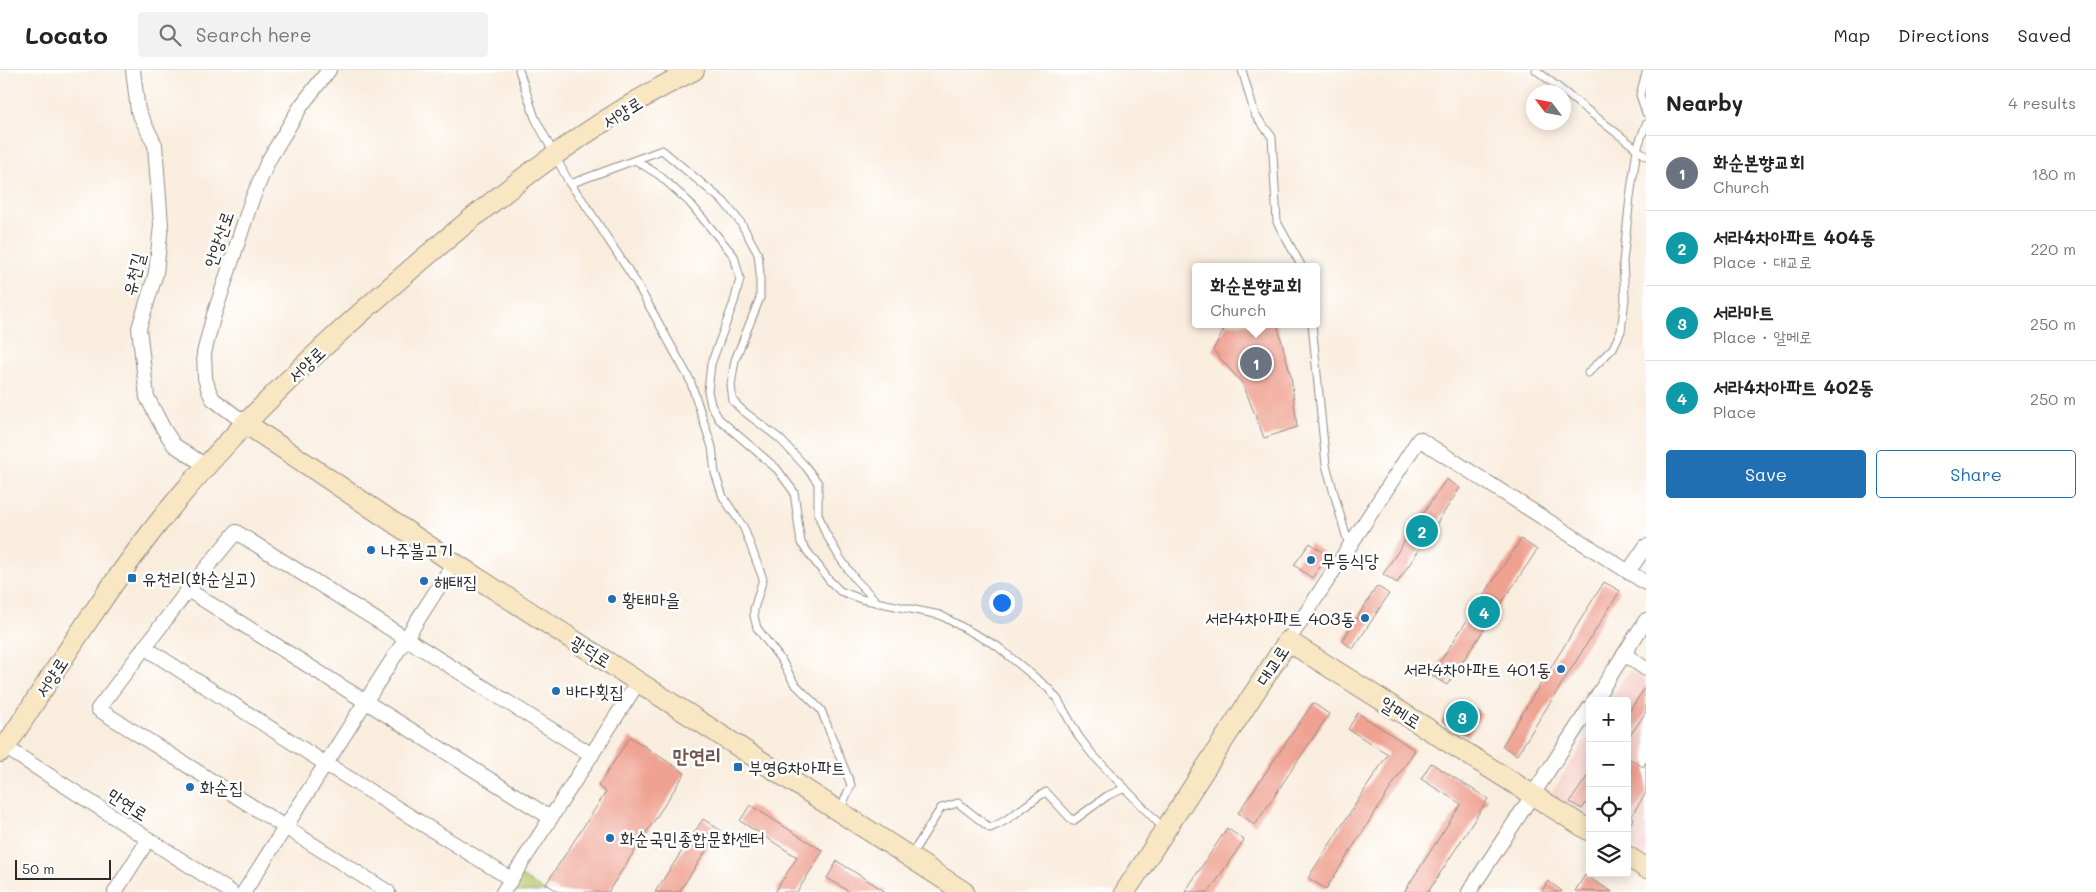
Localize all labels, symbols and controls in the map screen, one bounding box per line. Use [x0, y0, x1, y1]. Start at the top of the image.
search box [138, 12, 488, 57]
text: Locato [25, 19, 108, 50]
icon: search [156, 21, 184, 49]
text: Search here [196, 22, 311, 47]
text: Map [1833, 23, 1870, 47]
text: Directions [1898, 23, 1990, 47]
text: Saved [2018, 23, 2071, 47]
north arrow [1526, 85, 1571, 130]
text: Nearby [1666, 89, 1743, 116]
street label: 서양로 [597, 90, 647, 134]
text: 4 results [2008, 92, 2076, 113]
text: 화순본향교회 [1713, 149, 1805, 174]
text: 1 [1678, 163, 1686, 184]
text: 180 m [2031, 163, 2076, 184]
text: Church [1713, 176, 1769, 197]
street label: 안양산로 [197, 208, 239, 270]
text: 서라4차아파트 404동 [1713, 224, 1875, 249]
text: 2 [1678, 238, 1686, 259]
text: 220 m [2030, 238, 2076, 259]
street label: 유천길 [116, 250, 150, 298]
text: Place · 대교로 [1713, 251, 1812, 272]
popup [1192, 263, 1320, 328]
text: 화순본향교회 [1210, 272, 1302, 297]
text: Church [1210, 299, 1266, 320]
text: 서라마트 [1713, 299, 1774, 324]
text: 3 [1677, 313, 1687, 334]
text: 250 m [2030, 313, 2076, 334]
text: Place · 알메로 [1713, 326, 1812, 347]
street label: 서양로 [282, 340, 330, 388]
pin: 1 [1240, 344, 1272, 382]
text: 서라4차아파트 402동 [1713, 374, 1874, 399]
text: 4 [1677, 388, 1687, 409]
text: 250 m [2030, 388, 2076, 409]
text: Place [1713, 401, 1756, 422]
button: Save [1666, 450, 1866, 498]
button: Share [1876, 450, 2076, 498]
pin: 2 [1406, 512, 1438, 550]
place label: 나주불고기 [381, 538, 453, 562]
marker: 나주불고기 [365, 544, 377, 556]
place label: 무등식당 [1321, 548, 1379, 572]
marker: 무등식당 [1305, 554, 1317, 566]
place label: 유천리(화순실고) [142, 566, 256, 590]
place label: 해태집 [434, 569, 477, 593]
marker: 유천리(화순실고) [126, 572, 138, 584]
marker: 해태집 [418, 575, 430, 587]
place label: 황태마을 [622, 587, 680, 611]
your location [989, 590, 1015, 616]
marker: 황태마을 [606, 593, 618, 605]
pin: 4 [1468, 593, 1500, 631]
place label: 서라4차아파트 403동 [1205, 606, 1355, 630]
marker: 서라4차아파트 403동 [1359, 612, 1371, 624]
street label: 광덕로 [566, 629, 616, 673]
street label: 대교로 [1250, 640, 1294, 690]
street label: 서양로 [29, 652, 73, 702]
place label: 서라4차아파트 401동 [1404, 657, 1551, 681]
marker: 서라4차아파트 401동 [1555, 663, 1567, 675]
place label: 바다횟집 [566, 679, 624, 703]
marker: 바다횟집 [550, 685, 562, 697]
street label: 알메로 [1376, 690, 1426, 734]
map controls [1586, 697, 1631, 877]
button: + [1586, 697, 1631, 742]
pin: 3 [1446, 698, 1478, 736]
district label: 만연리 [673, 742, 721, 768]
button: − [1586, 742, 1631, 787]
place label: 부영6차아파트 [748, 755, 846, 779]
marker: 부영6차아파트 [732, 761, 744, 773]
place label: 화순집 [200, 775, 243, 799]
marker: 화순집 [184, 781, 196, 793]
street label: 만연로 [103, 782, 153, 826]
button: locate [1586, 787, 1631, 832]
place label: 화순국민종합문화센터 [620, 826, 765, 850]
marker: 화순국민종합문화센터 [604, 832, 616, 844]
button: layers [1586, 832, 1631, 877]
scale bar [15, 857, 111, 880]
text: 50 m [22, 859, 54, 878]

